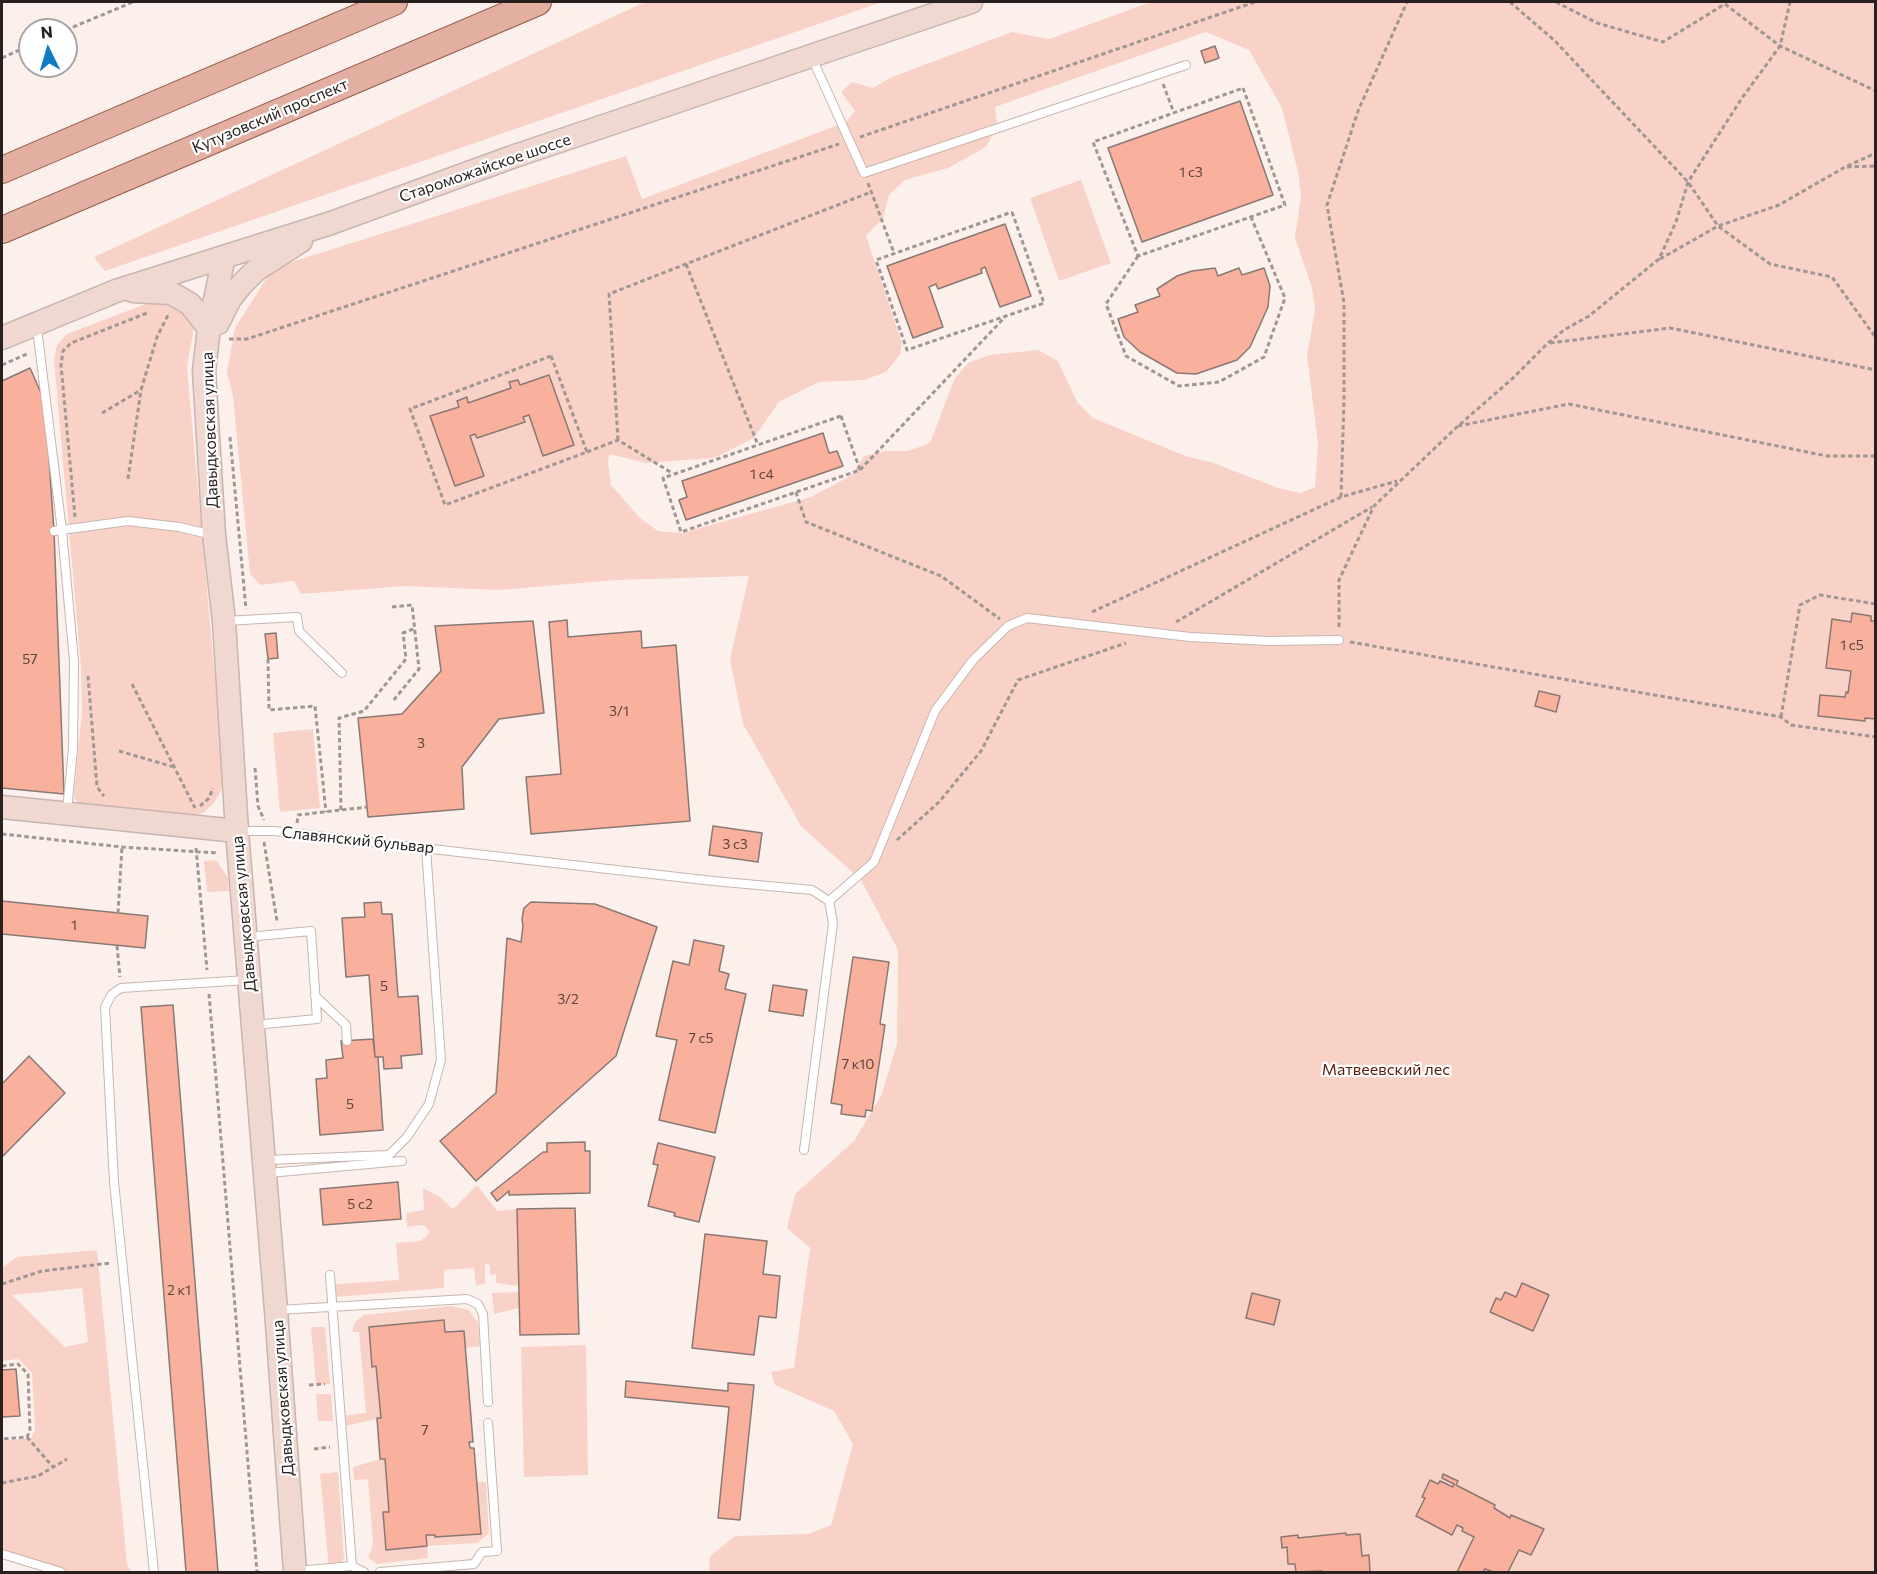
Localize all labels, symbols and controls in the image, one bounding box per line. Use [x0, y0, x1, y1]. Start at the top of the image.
north arrow [18, 18, 78, 78]
text: N [40, 22, 53, 42]
street label: Кутузовский проспект [189, 74, 351, 158]
street label: Староможайское шоссе [397, 130, 573, 206]
house number: 1 с3 [1179, 164, 1203, 180]
street label: Давыдковская улица [198, 351, 222, 509]
house number: 1 с4 [750, 466, 774, 482]
house number: 1 с5 [1840, 637, 1864, 653]
house number: 57 [22, 651, 38, 667]
house number: 3/1 [609, 703, 629, 719]
house number: 3 [417, 735, 425, 751]
street label: Славянский бульвар [281, 822, 435, 858]
street label: Давыдковская улица [228, 835, 260, 993]
house number: 3 с3 [722, 836, 748, 852]
house number: 1 [71, 917, 77, 933]
house number: 5 [380, 978, 388, 994]
house number: 3/2 [557, 991, 579, 1007]
house number: 7 с5 [688, 1030, 714, 1046]
house number: 7 к10 [842, 1056, 874, 1072]
park label: Матвеевский лес [1322, 1060, 1450, 1080]
house number: 5 [346, 1096, 354, 1112]
house number: 5 с2 [347, 1196, 373, 1212]
house number: 2 к1 [167, 1282, 191, 1298]
street label: Давыдковская улица [268, 1319, 298, 1477]
house number: 7 [421, 1422, 429, 1438]

